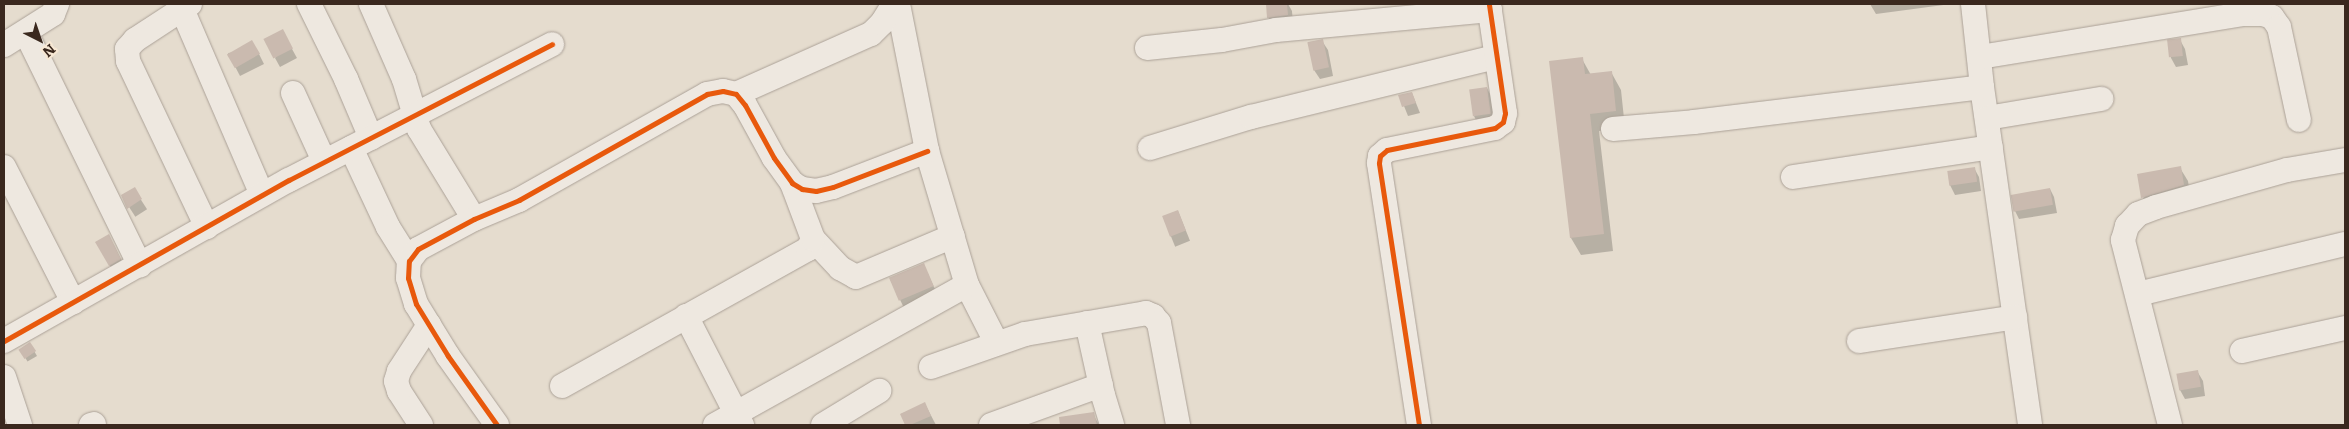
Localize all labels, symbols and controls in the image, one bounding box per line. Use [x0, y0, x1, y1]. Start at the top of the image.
north arrow [15, 15, 65, 65]
text: N [39, 40, 61, 63]

